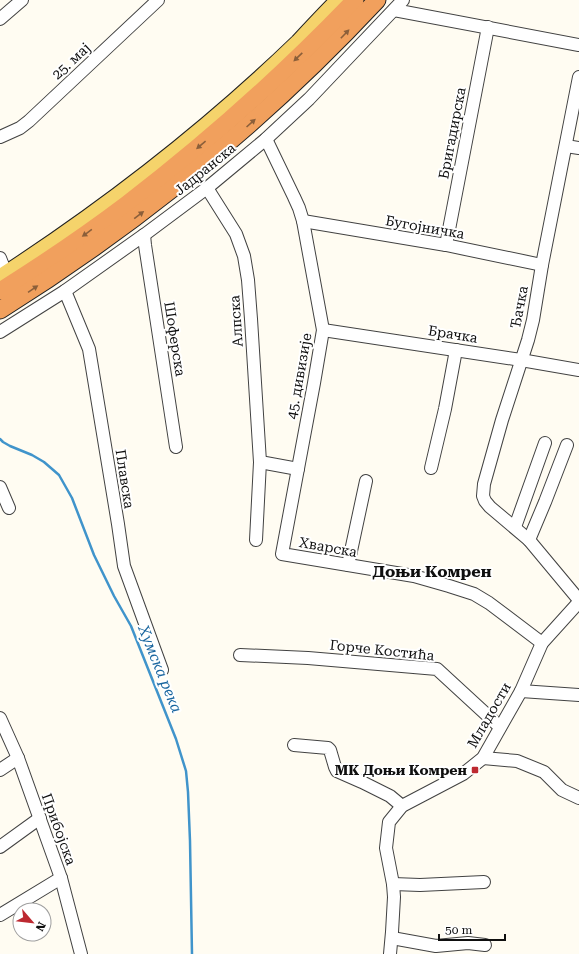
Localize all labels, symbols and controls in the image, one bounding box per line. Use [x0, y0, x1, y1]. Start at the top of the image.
one-way arrow [340, 29, 350, 39]
street label: 25. мај [49, 39, 93, 83]
one-way arrow [293, 53, 303, 62]
street label: Бригадирска [435, 85, 469, 180]
one-way arrow [245, 119, 256, 128]
street label: Јадранска [171, 139, 239, 198]
one-way arrow [196, 140, 207, 149]
one-way arrow [134, 210, 145, 219]
street label: Бугојничка [384, 212, 466, 242]
one-way arrow [82, 229, 93, 237]
street label: Ђачка [507, 284, 531, 330]
one-way arrow [27, 285, 38, 293]
street label: Алпска [226, 294, 246, 347]
street label: Шоферска [161, 300, 189, 378]
street label: Брачка [427, 322, 479, 346]
street label: 45. дивизије [284, 331, 314, 420]
street label: Плавска [112, 448, 138, 510]
street label: Хварска [298, 534, 359, 560]
district label: Доњи Комрен [373, 562, 492, 581]
water label: Хумска река [134, 622, 186, 715]
street label: Горче Костића [329, 637, 435, 663]
street label: Младости [464, 680, 514, 750]
place label: МК Доњи Комрен [335, 762, 468, 778]
marker: МК Доњи Комрен [470, 765, 480, 775]
street label: Прибојска [39, 791, 80, 867]
north arrow [12, 902, 52, 942]
scale bar [439, 916, 505, 942]
text: N [32, 920, 48, 934]
text: 50 m [445, 923, 472, 937]

